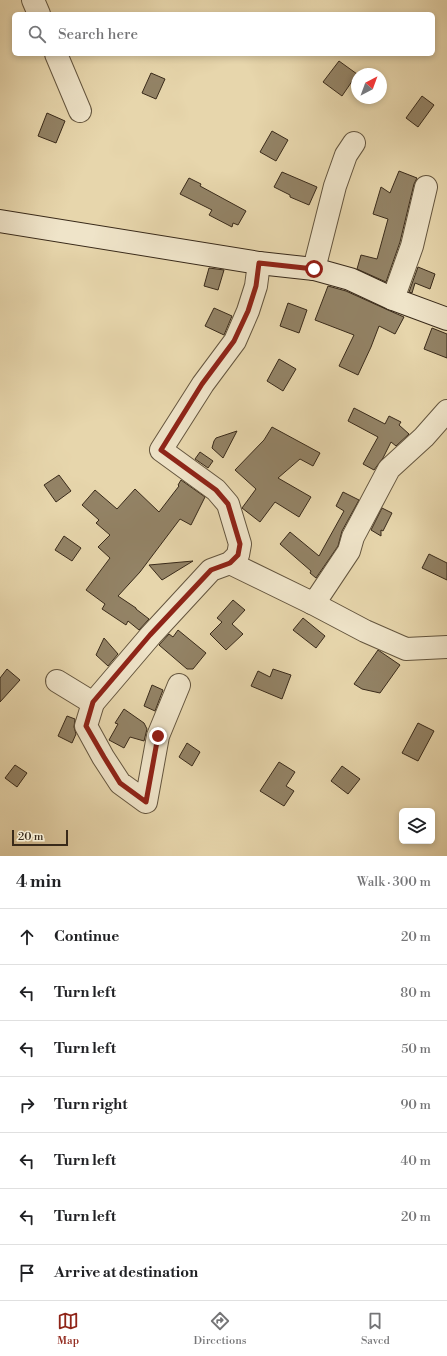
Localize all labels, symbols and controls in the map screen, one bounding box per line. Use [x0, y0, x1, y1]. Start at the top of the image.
search box [12, 12, 435, 56]
icon: search [26, 23, 48, 45]
text: Search here [58, 25, 138, 44]
north arrow [351, 68, 387, 104]
route start [305, 260, 323, 278]
route end [149, 727, 167, 745]
map controls [399, 808, 435, 844]
button: layers [399, 808, 435, 844]
scale bar [12, 828, 68, 847]
text: 20 m [18, 830, 43, 844]
text: 4 min [16, 871, 61, 893]
text: Walk · 300 m [357, 874, 431, 890]
icon: ahead [16, 926, 38, 948]
text: Continue [54, 927, 119, 946]
text: 20 m [401, 929, 431, 945]
icon: left [16, 982, 38, 1004]
text: Turn left [54, 983, 116, 1002]
text: 80 m [400, 985, 431, 1001]
icon: left [16, 1038, 38, 1060]
text: Turn left [54, 1039, 116, 1058]
text: 50 m [401, 1041, 431, 1057]
icon: right [16, 1094, 38, 1116]
text: Turn right [54, 1095, 128, 1114]
text: 90 m [400, 1097, 431, 1113]
icon: left [16, 1150, 38, 1172]
text: Turn left [54, 1151, 116, 1170]
text: 40 m [401, 1153, 431, 1169]
icon: left [16, 1206, 38, 1228]
text: Turn left [54, 1207, 116, 1226]
text: 20 m [401, 1209, 431, 1225]
icon: arrive [16, 1262, 38, 1284]
text: Arrive at destination [54, 1263, 198, 1282]
tab: Map [57, 1310, 79, 1348]
tab: Directions [194, 1310, 247, 1348]
tab: Saved [361, 1310, 390, 1348]

